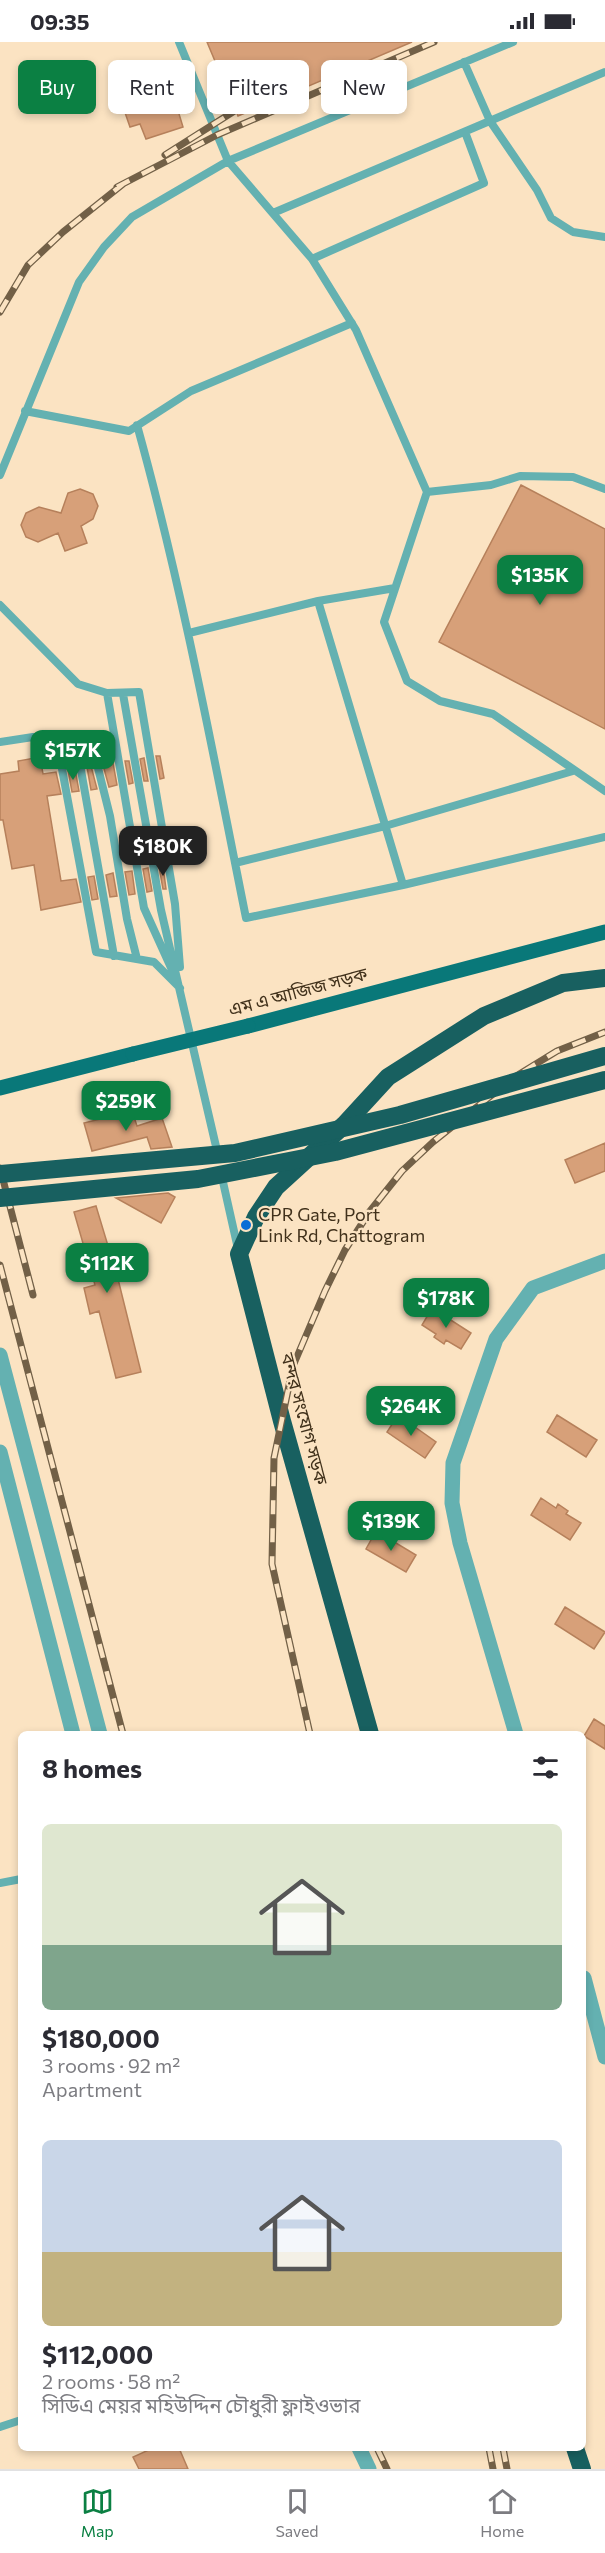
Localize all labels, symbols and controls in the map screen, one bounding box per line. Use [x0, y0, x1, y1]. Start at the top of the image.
text: 09:35 [30, 8, 90, 35]
chip: Buy [18, 60, 96, 114]
chip: Rent [108, 60, 195, 114]
chip: Filters [207, 60, 309, 114]
chip: New [321, 60, 407, 114]
pin: $135K [498, 555, 582, 606]
text: $135K [511, 562, 569, 586]
pin: $157K [31, 730, 115, 781]
text: $157K [44, 737, 102, 761]
pin: $180K [121, 826, 205, 877]
text: $180K [133, 833, 193, 857]
street label: এম এ আজিজ সড়ক [226, 962, 370, 1020]
pin: $259K [84, 1081, 168, 1132]
text: $259K [96, 1088, 156, 1112]
place label: CPR Gate, Port Link Rd, Chattogram [258, 1203, 425, 1246]
marker: CPR Gate, Port Link Rd, Chattogram [239, 1218, 253, 1232]
pin: $112K [65, 1243, 149, 1294]
text: $112K [80, 1250, 134, 1274]
pin: $178K [404, 1278, 488, 1329]
text: $178K [417, 1285, 475, 1309]
street label: বন্দর সংযোগ সড়ক [277, 1349, 333, 1487]
pin: $264K [369, 1386, 453, 1437]
text: $264K [380, 1393, 442, 1417]
pin: $139K [349, 1501, 433, 1552]
text: $139K [362, 1508, 420, 1532]
icon: filters [529, 1751, 562, 1784]
text: 8 homes [42, 1752, 142, 1783]
icon: home [248, 1863, 356, 1971]
text: $180,000 [42, 2022, 160, 2053]
text: 3 rooms · 92 m² [42, 2053, 180, 2077]
text: Apartment [42, 2077, 142, 2101]
icon: home [248, 2179, 356, 2287]
text: $112,000 [42, 2338, 153, 2369]
text: 2 rooms · 58 m² [42, 2369, 180, 2393]
text: সিডিএ মেয়র মহিউদ্দিন চৌধুরী ফ্লাইওভার [42, 2393, 361, 2417]
tab: Map [81, 2485, 114, 2540]
tab: Saved [275, 2485, 319, 2540]
tab: Home [480, 2485, 524, 2540]

